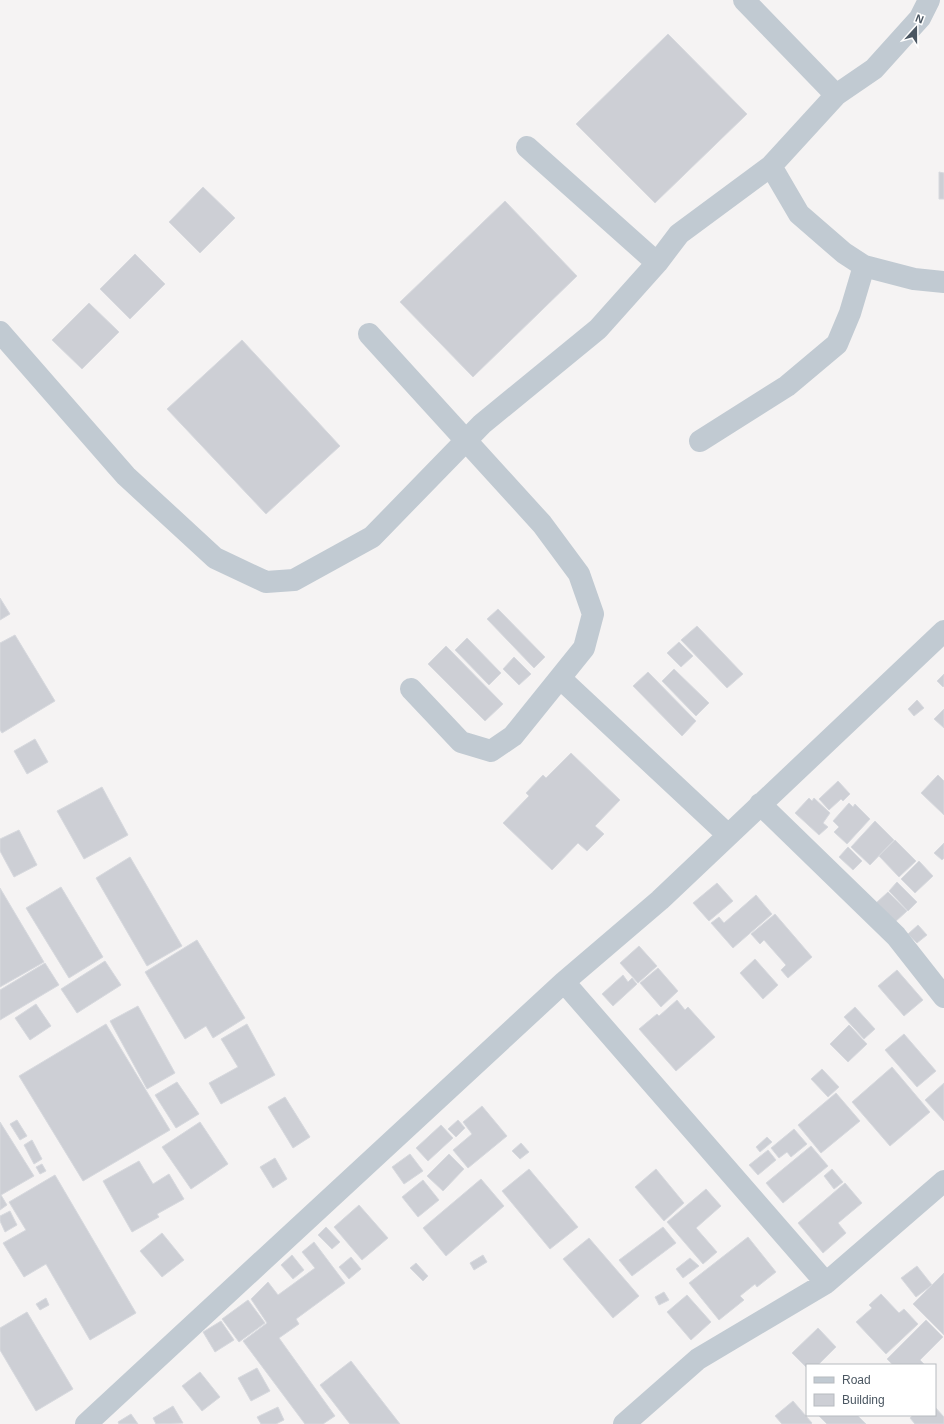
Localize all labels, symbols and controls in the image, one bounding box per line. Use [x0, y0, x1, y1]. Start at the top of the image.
north arrow [896, 8, 936, 48]
text: N [914, 12, 925, 26]
legend [806, 1364, 936, 1416]
text: Road [842, 1373, 871, 1387]
text: Building [842, 1393, 885, 1407]

